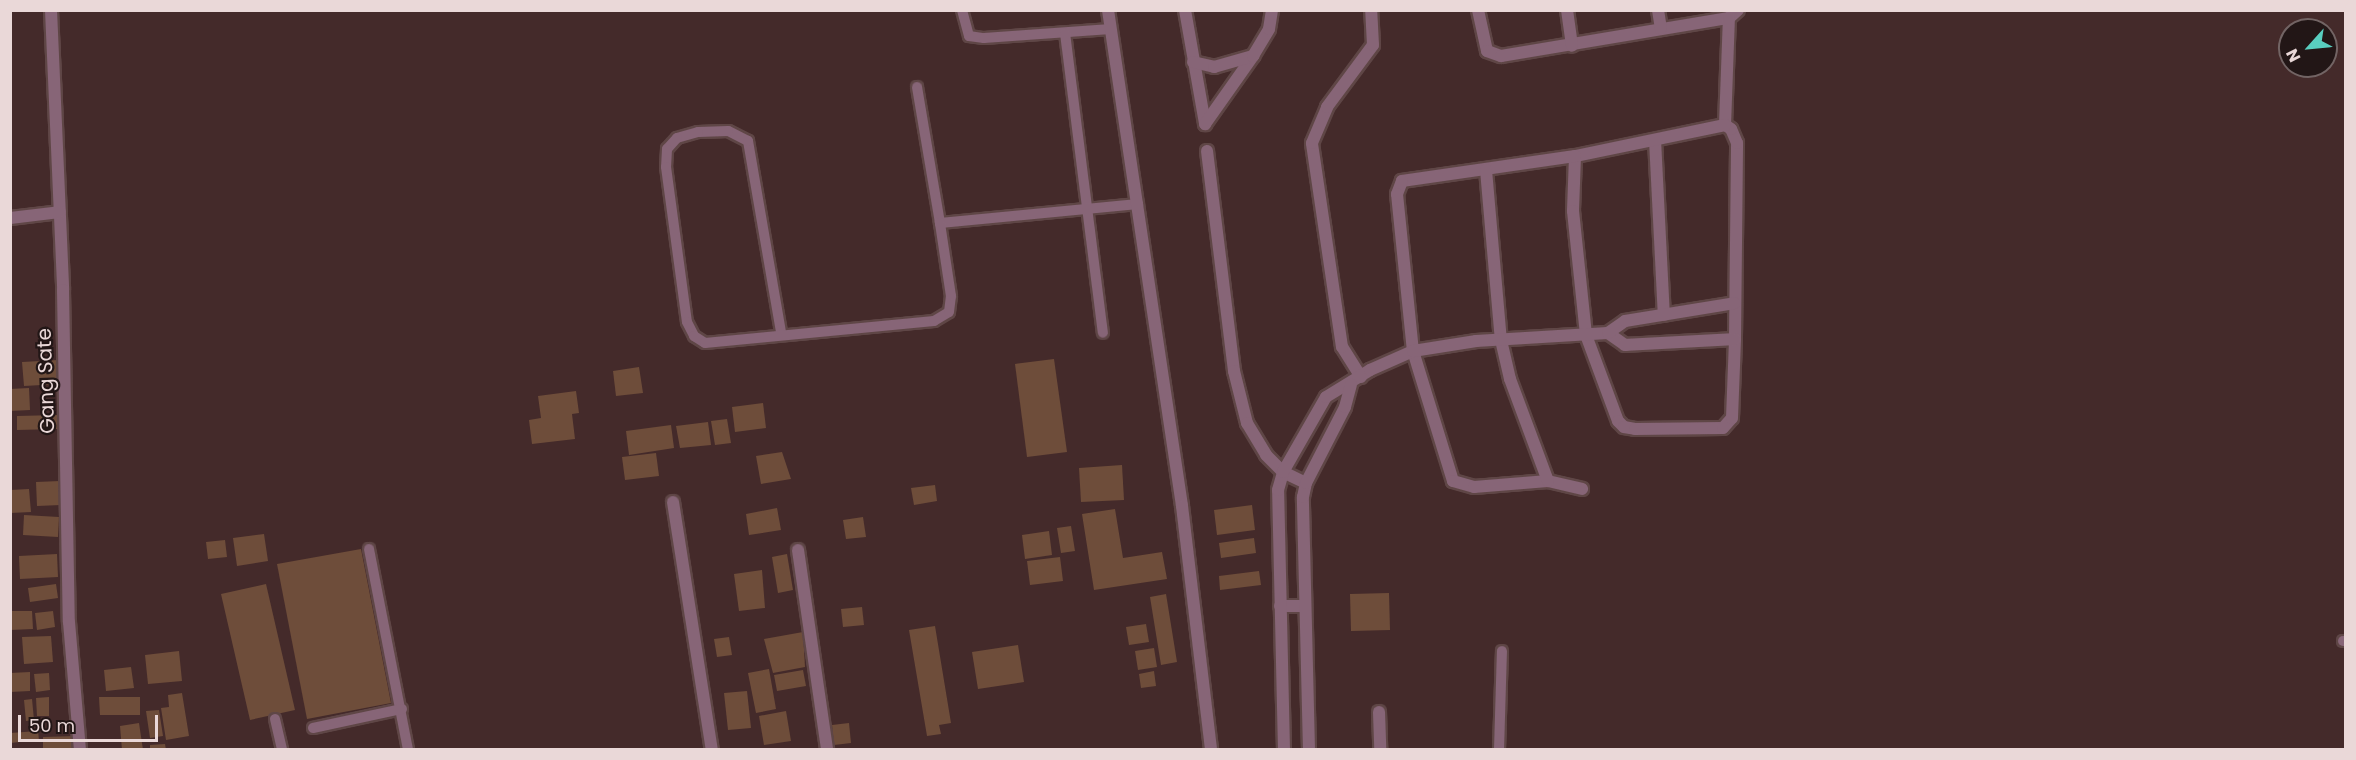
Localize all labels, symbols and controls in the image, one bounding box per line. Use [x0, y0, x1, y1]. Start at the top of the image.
north arrow [2278, 18, 2338, 78]
text: N [2280, 45, 2306, 66]
street label: Gang Sate [32, 328, 60, 434]
scale bar [21, 703, 160, 741]
text: 50 m [29, 713, 75, 738]

